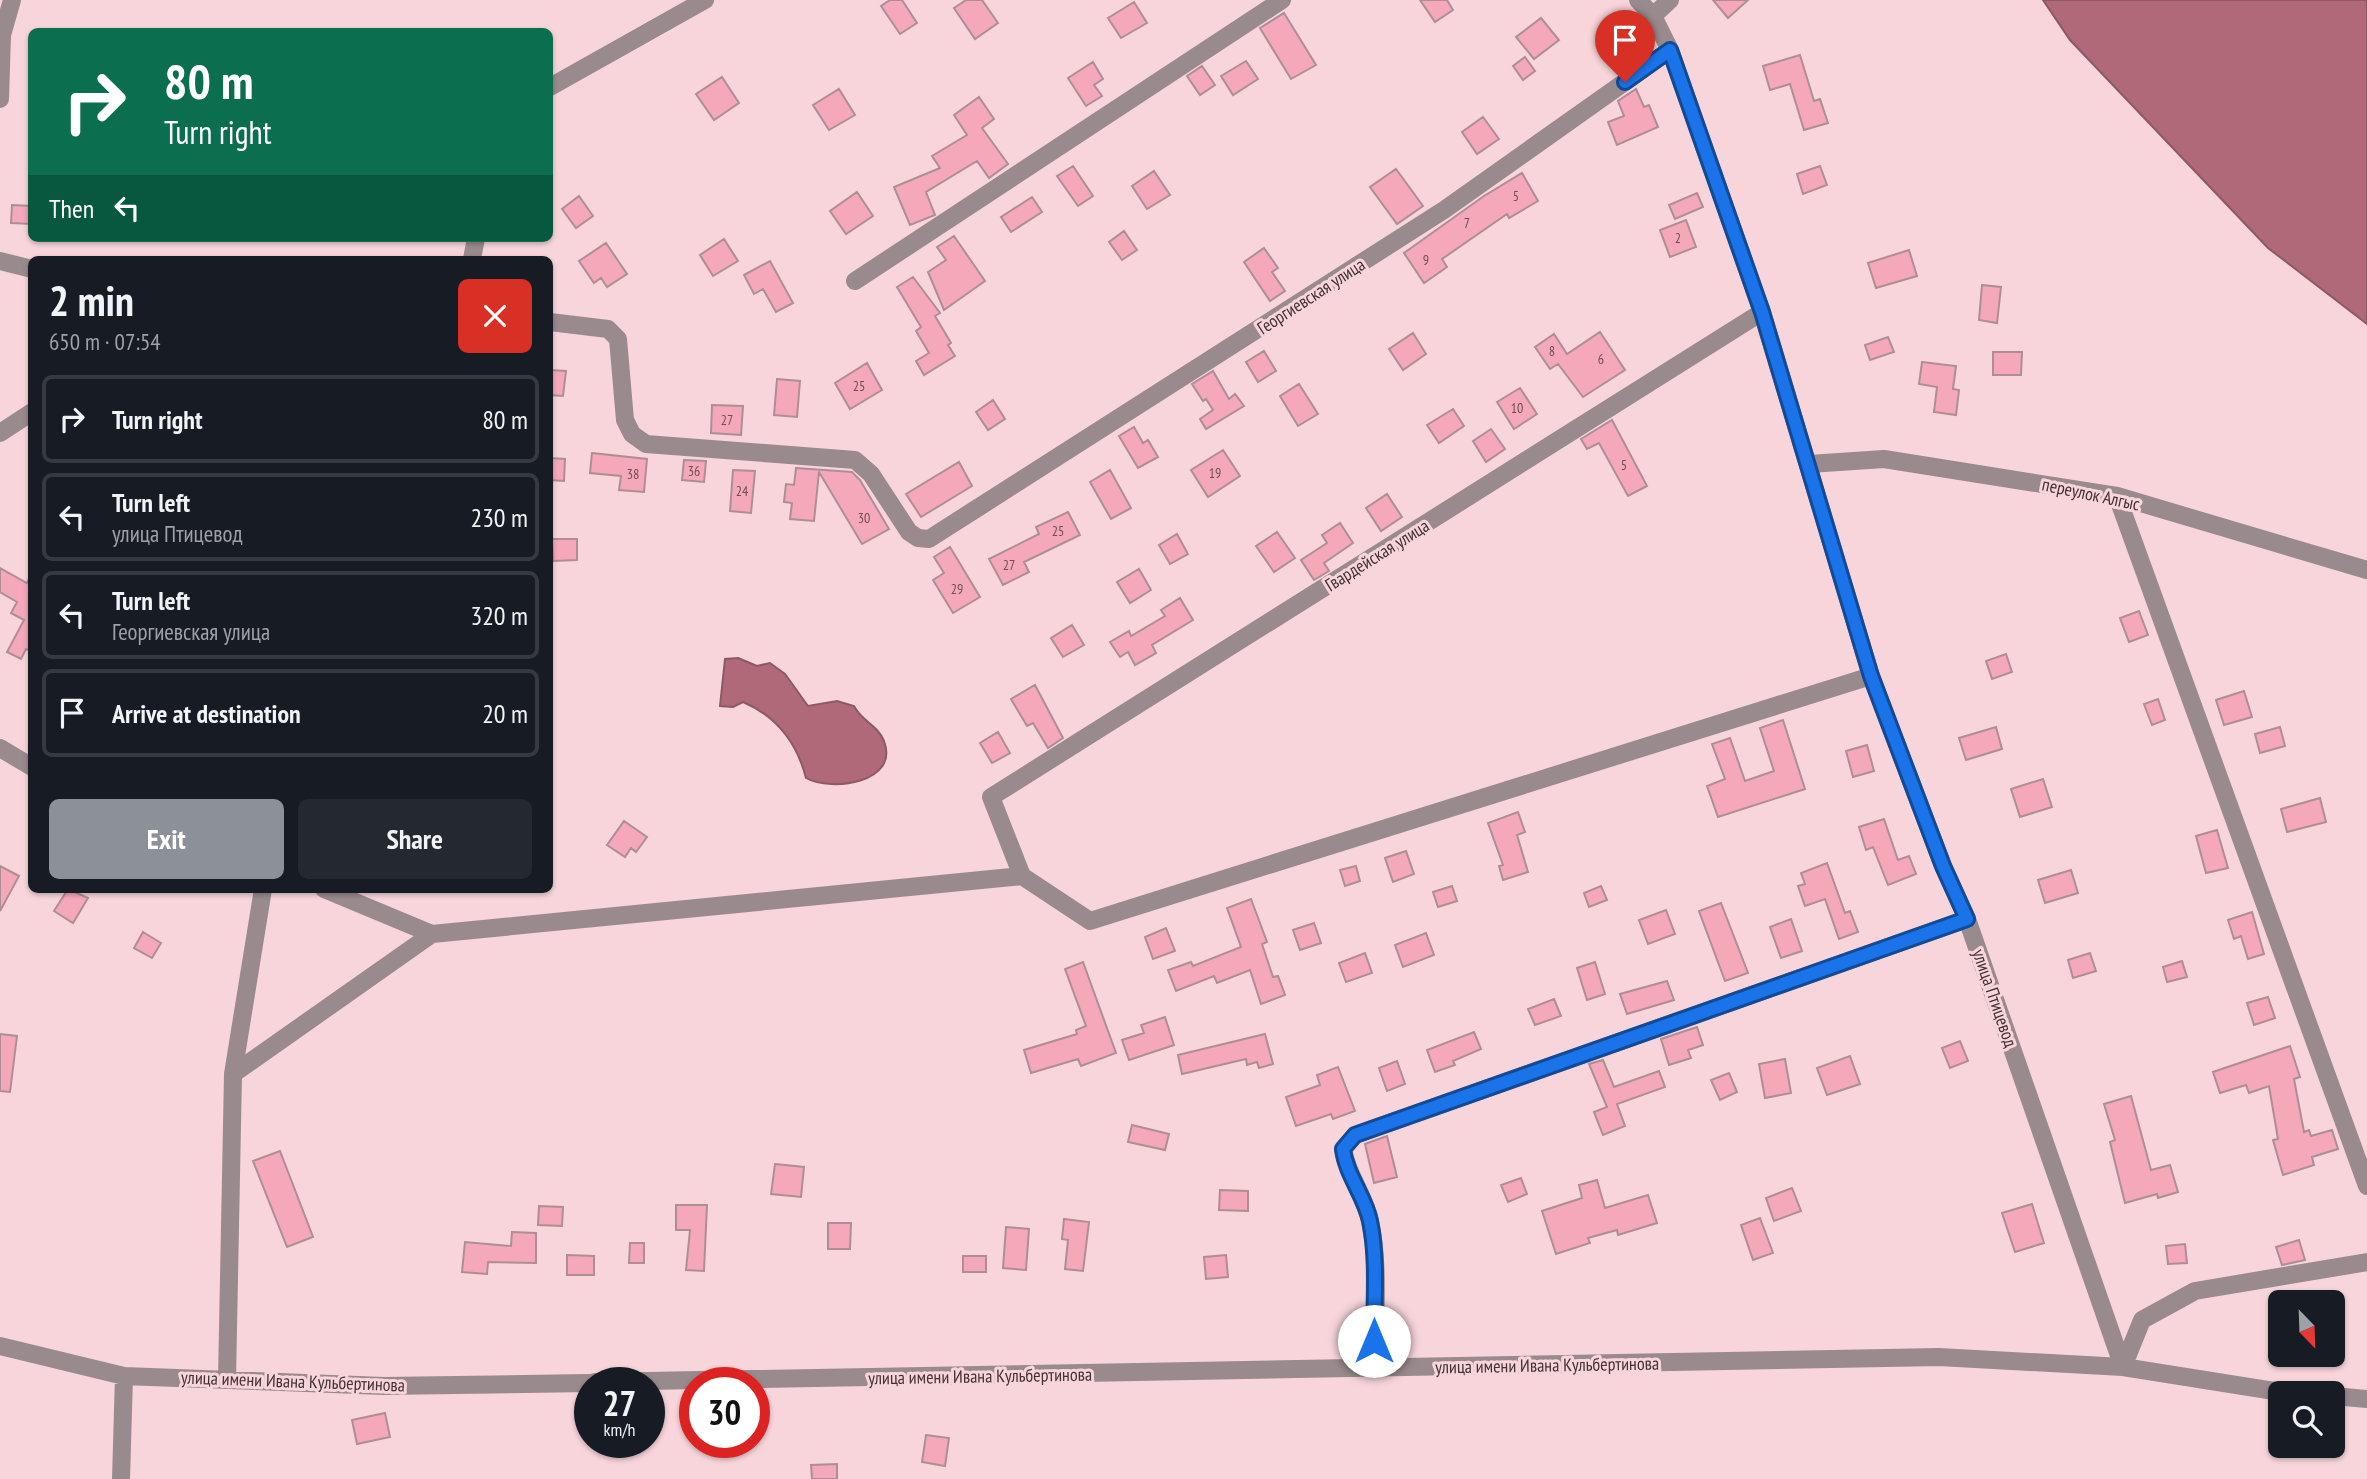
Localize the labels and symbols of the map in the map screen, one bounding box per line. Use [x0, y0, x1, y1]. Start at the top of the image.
pin [1595, 10, 1655, 82]
house number: 5 [1513, 187, 1519, 205]
house number: 7 [1464, 214, 1470, 232]
house number: 2 [1675, 229, 1681, 247]
house number: 9 [1423, 251, 1429, 269]
street label: Георгиевская улица [1253, 253, 1369, 339]
house number: 8 [1549, 342, 1555, 360]
house number: 6 [1598, 350, 1604, 368]
house number: 25 [853, 377, 865, 395]
house number: 10 [1511, 399, 1523, 417]
house number: 27 [721, 411, 733, 429]
house number: 5 [1621, 456, 1627, 474]
house number: 36 [688, 462, 700, 480]
house number: 19 [1209, 464, 1221, 482]
house number: 38 [627, 465, 639, 483]
street label: переулок Алгыс [2040, 472, 2143, 516]
house number: 24 [736, 482, 749, 500]
house number: 30 [858, 509, 870, 527]
street label: Гвардейская улица [1321, 514, 1433, 596]
house number: 25 [1052, 522, 1064, 540]
house number: 27 [1003, 556, 1015, 574]
house number: 29 [951, 580, 963, 598]
street label: улица Птицевод [1967, 946, 2023, 1050]
north arrow [2268, 1290, 2345, 1367]
position arrow [1337, 1304, 1411, 1378]
street label: улица имени Ивана Кульбертинова [1435, 1352, 1659, 1378]
street label: улица имени Ивана Кульбертинова [868, 1363, 1092, 1389]
street label: улица имени Ивана Кульбертинова [181, 1366, 405, 1396]
speed limit sign: 30 [679, 1367, 770, 1458]

